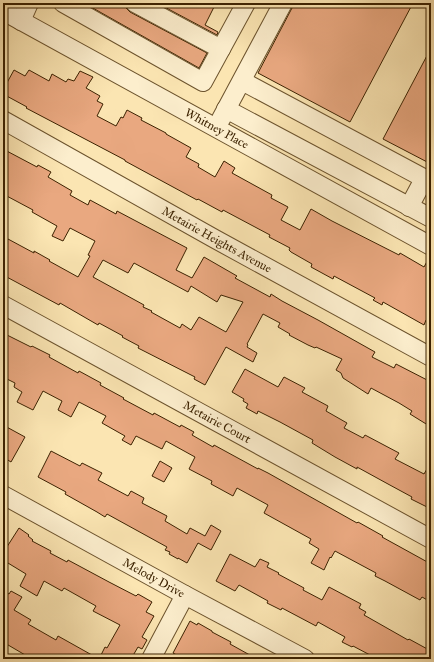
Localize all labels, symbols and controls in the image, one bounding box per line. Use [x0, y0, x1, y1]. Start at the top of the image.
street label: Whitney Place [183, 105, 251, 152]
street label: Metairie Heights Avenue [159, 204, 274, 276]
street label: Metairie Court [181, 398, 254, 446]
street label: Melody Drive [120, 555, 187, 600]

